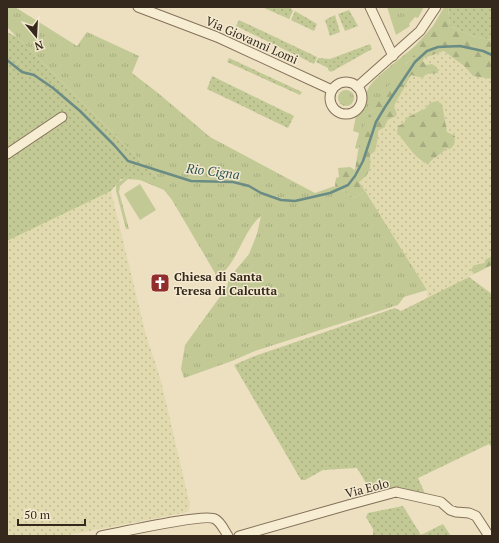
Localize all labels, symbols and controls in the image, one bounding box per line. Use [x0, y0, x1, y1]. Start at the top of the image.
street label: Via Giovanni Lomi [204, 13, 301, 67]
north arrow [16, 16, 56, 56]
text: N [32, 38, 45, 54]
water label: Rio Cigna [184, 159, 241, 183]
place label: Chiesa di Santa Teresa di Calcutta [174, 269, 277, 298]
church icon: Chiesa di Santa Teresa di Calcutta [149, 272, 171, 294]
street label: Via Eolo [344, 475, 391, 501]
scale bar [18, 501, 85, 527]
text: 50 m [24, 507, 51, 522]

